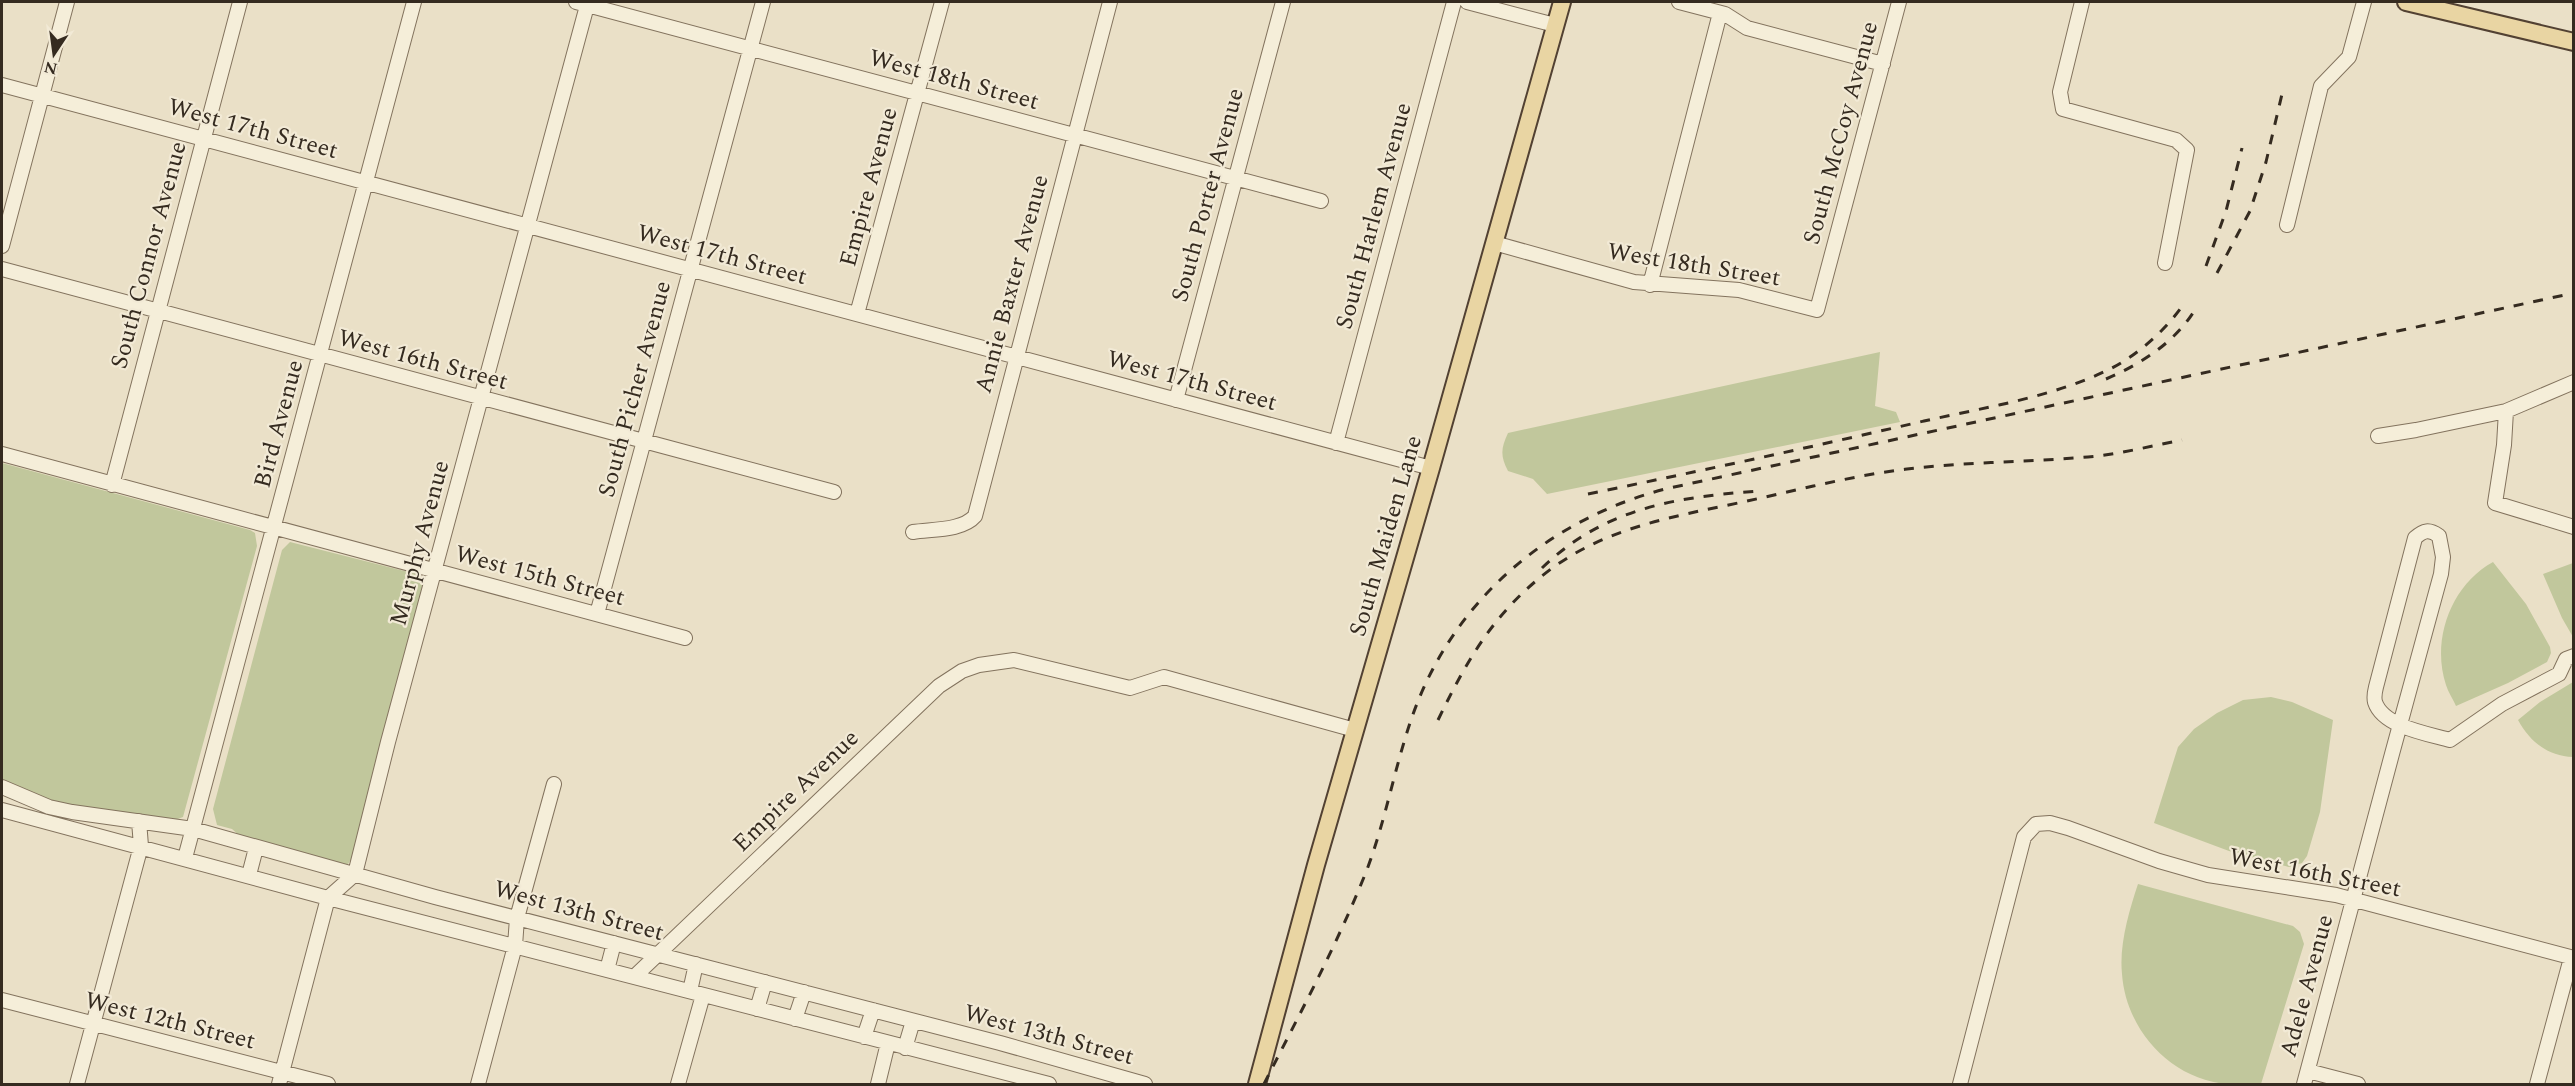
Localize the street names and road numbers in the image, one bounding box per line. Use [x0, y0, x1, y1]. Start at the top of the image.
street label: South McCoy Avenue [1794, 17, 1888, 249]
street label: West 18th Street [865, 40, 1043, 120]
street label: South Porter Avenue [1162, 84, 1254, 306]
street label: West 17th Street [164, 89, 342, 169]
street label: South Harlem Avenue [1326, 99, 1422, 333]
street label: Empire Avenue [830, 103, 908, 271]
street label: South Connor Avenue [101, 137, 197, 373]
street label: Annie Baxter Avenue [965, 171, 1059, 397]
street label: West 17th Street [633, 215, 811, 295]
street label: West 18th Street [1605, 234, 1783, 296]
street label: South Picher Avenue [589, 277, 681, 501]
street label: West 16th Street [334, 320, 512, 400]
street label: West 17th Street [1103, 341, 1281, 421]
street label: Bird Avenue [245, 356, 313, 492]
street label: South Maiden Lane [1340, 431, 1432, 641]
street label: Murphy Avenue [381, 456, 459, 630]
street label: West 15th Street [451, 536, 629, 616]
street label: Empire Avenue [725, 721, 867, 861]
street label: West 16th Street [2226, 839, 2404, 907]
street label: West 13th Street [490, 871, 668, 951]
street label: Adele Avenue [2271, 911, 2343, 1061]
street label: West 12th Street [81, 982, 259, 1060]
street label: West 13th Street [960, 995, 1138, 1075]

